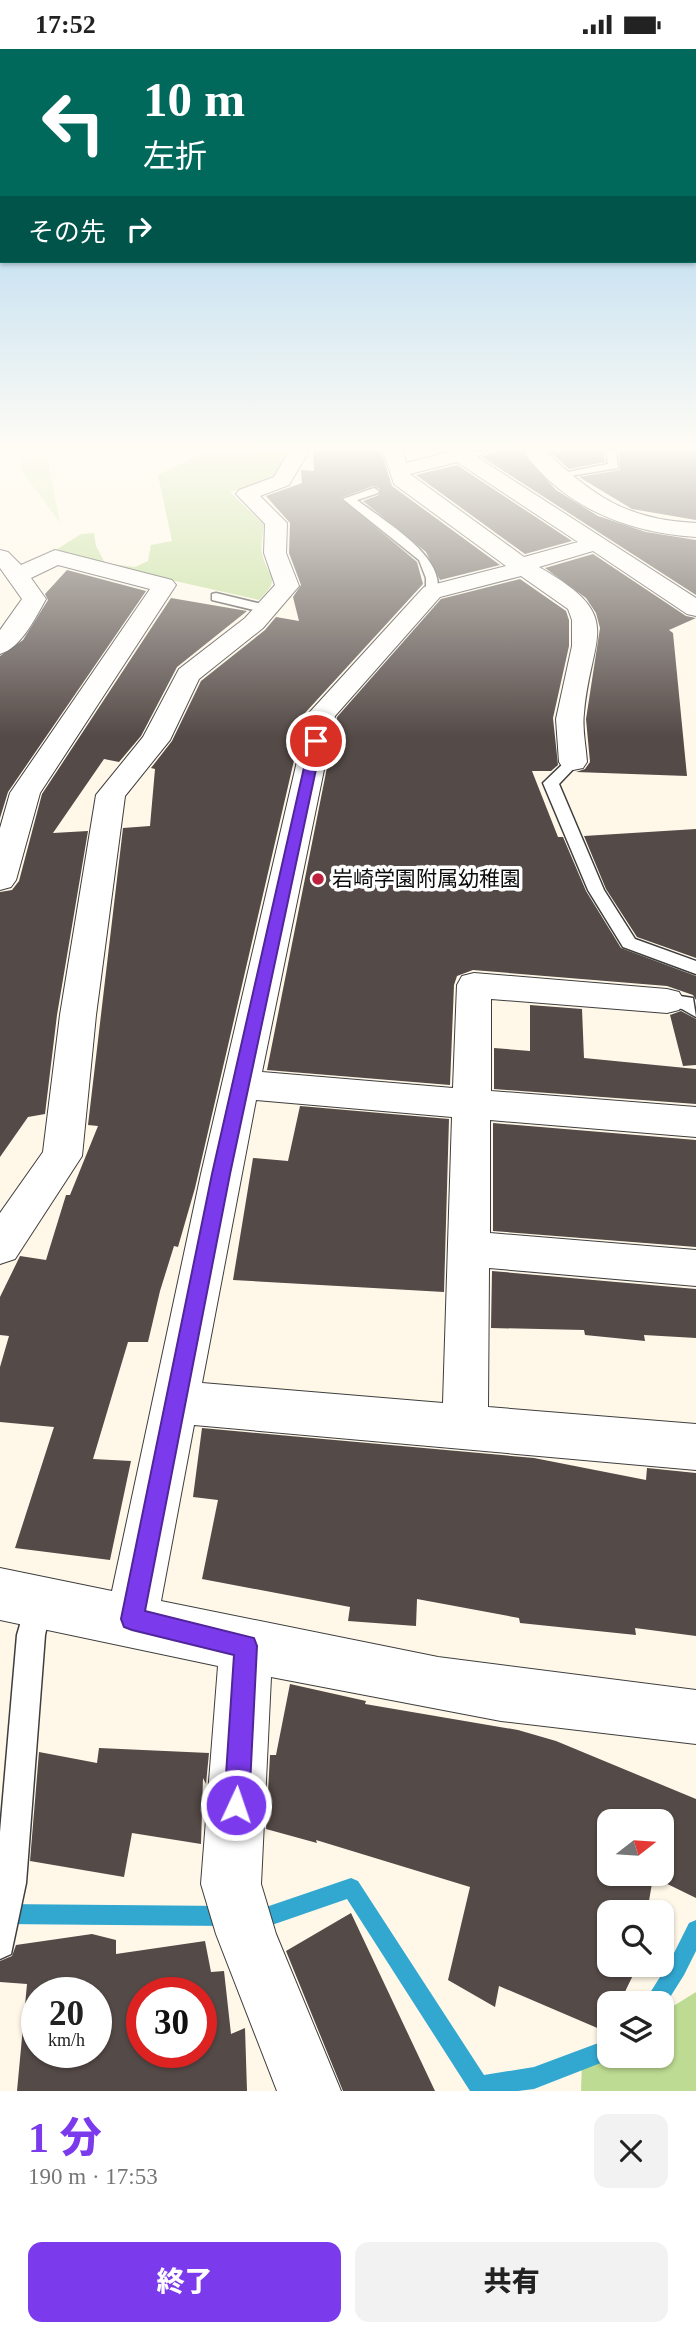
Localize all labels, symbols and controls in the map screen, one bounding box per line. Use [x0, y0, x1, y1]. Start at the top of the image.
text: 17:52 [35, 10, 96, 39]
text: 10 m [143, 72, 245, 127]
icon: left [28, 77, 119, 168]
text: 左折 [143, 138, 207, 174]
icon: right [120, 210, 158, 248]
text: その先 [28, 218, 106, 247]
pin [286, 711, 346, 771]
icon: arrive [297, 722, 335, 760]
place label: 岩崎学園附属幼稚園 [332, 867, 521, 891]
marker: 岩崎学園附属幼稚園 [310, 871, 326, 887]
position arrow [199, 1768, 273, 1842]
north arrow [597, 1809, 674, 1887]
map controls [597, 1809, 674, 2068]
button: search [597, 1900, 674, 1977]
speed limit sign: 30 [126, 1977, 217, 2068]
button: layers [597, 1991, 674, 2068]
text: 20 [49, 1994, 84, 2033]
text: km/h [48, 2030, 85, 2050]
button: close [594, 2114, 668, 2188]
text: 1 分 [28, 2115, 102, 2161]
text: 190 m · 17:53 [28, 2164, 158, 2189]
button: 終了 [28, 2242, 341, 2322]
button: 共有 [355, 2242, 668, 2322]

